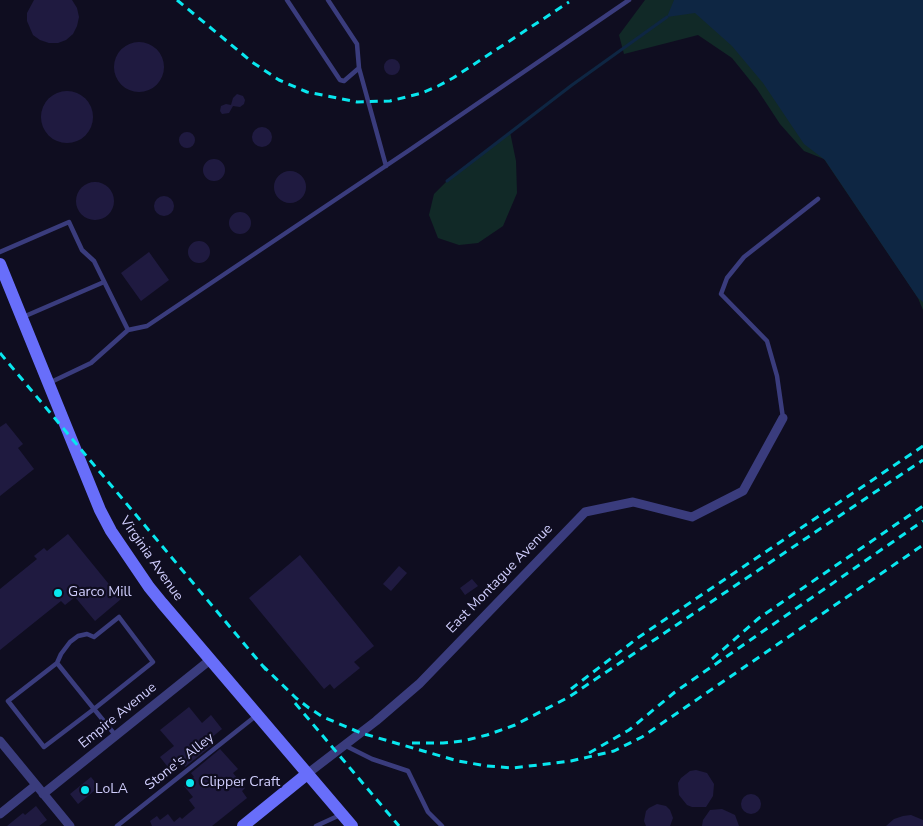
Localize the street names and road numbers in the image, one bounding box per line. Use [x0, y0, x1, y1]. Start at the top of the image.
street label: Virginia Avenue [116, 514, 186, 604]
street label: East Montague Avenue [443, 521, 557, 637]
street label: Empire Avenue [76, 680, 160, 752]
street label: Stone's Alley [142, 730, 218, 794]

